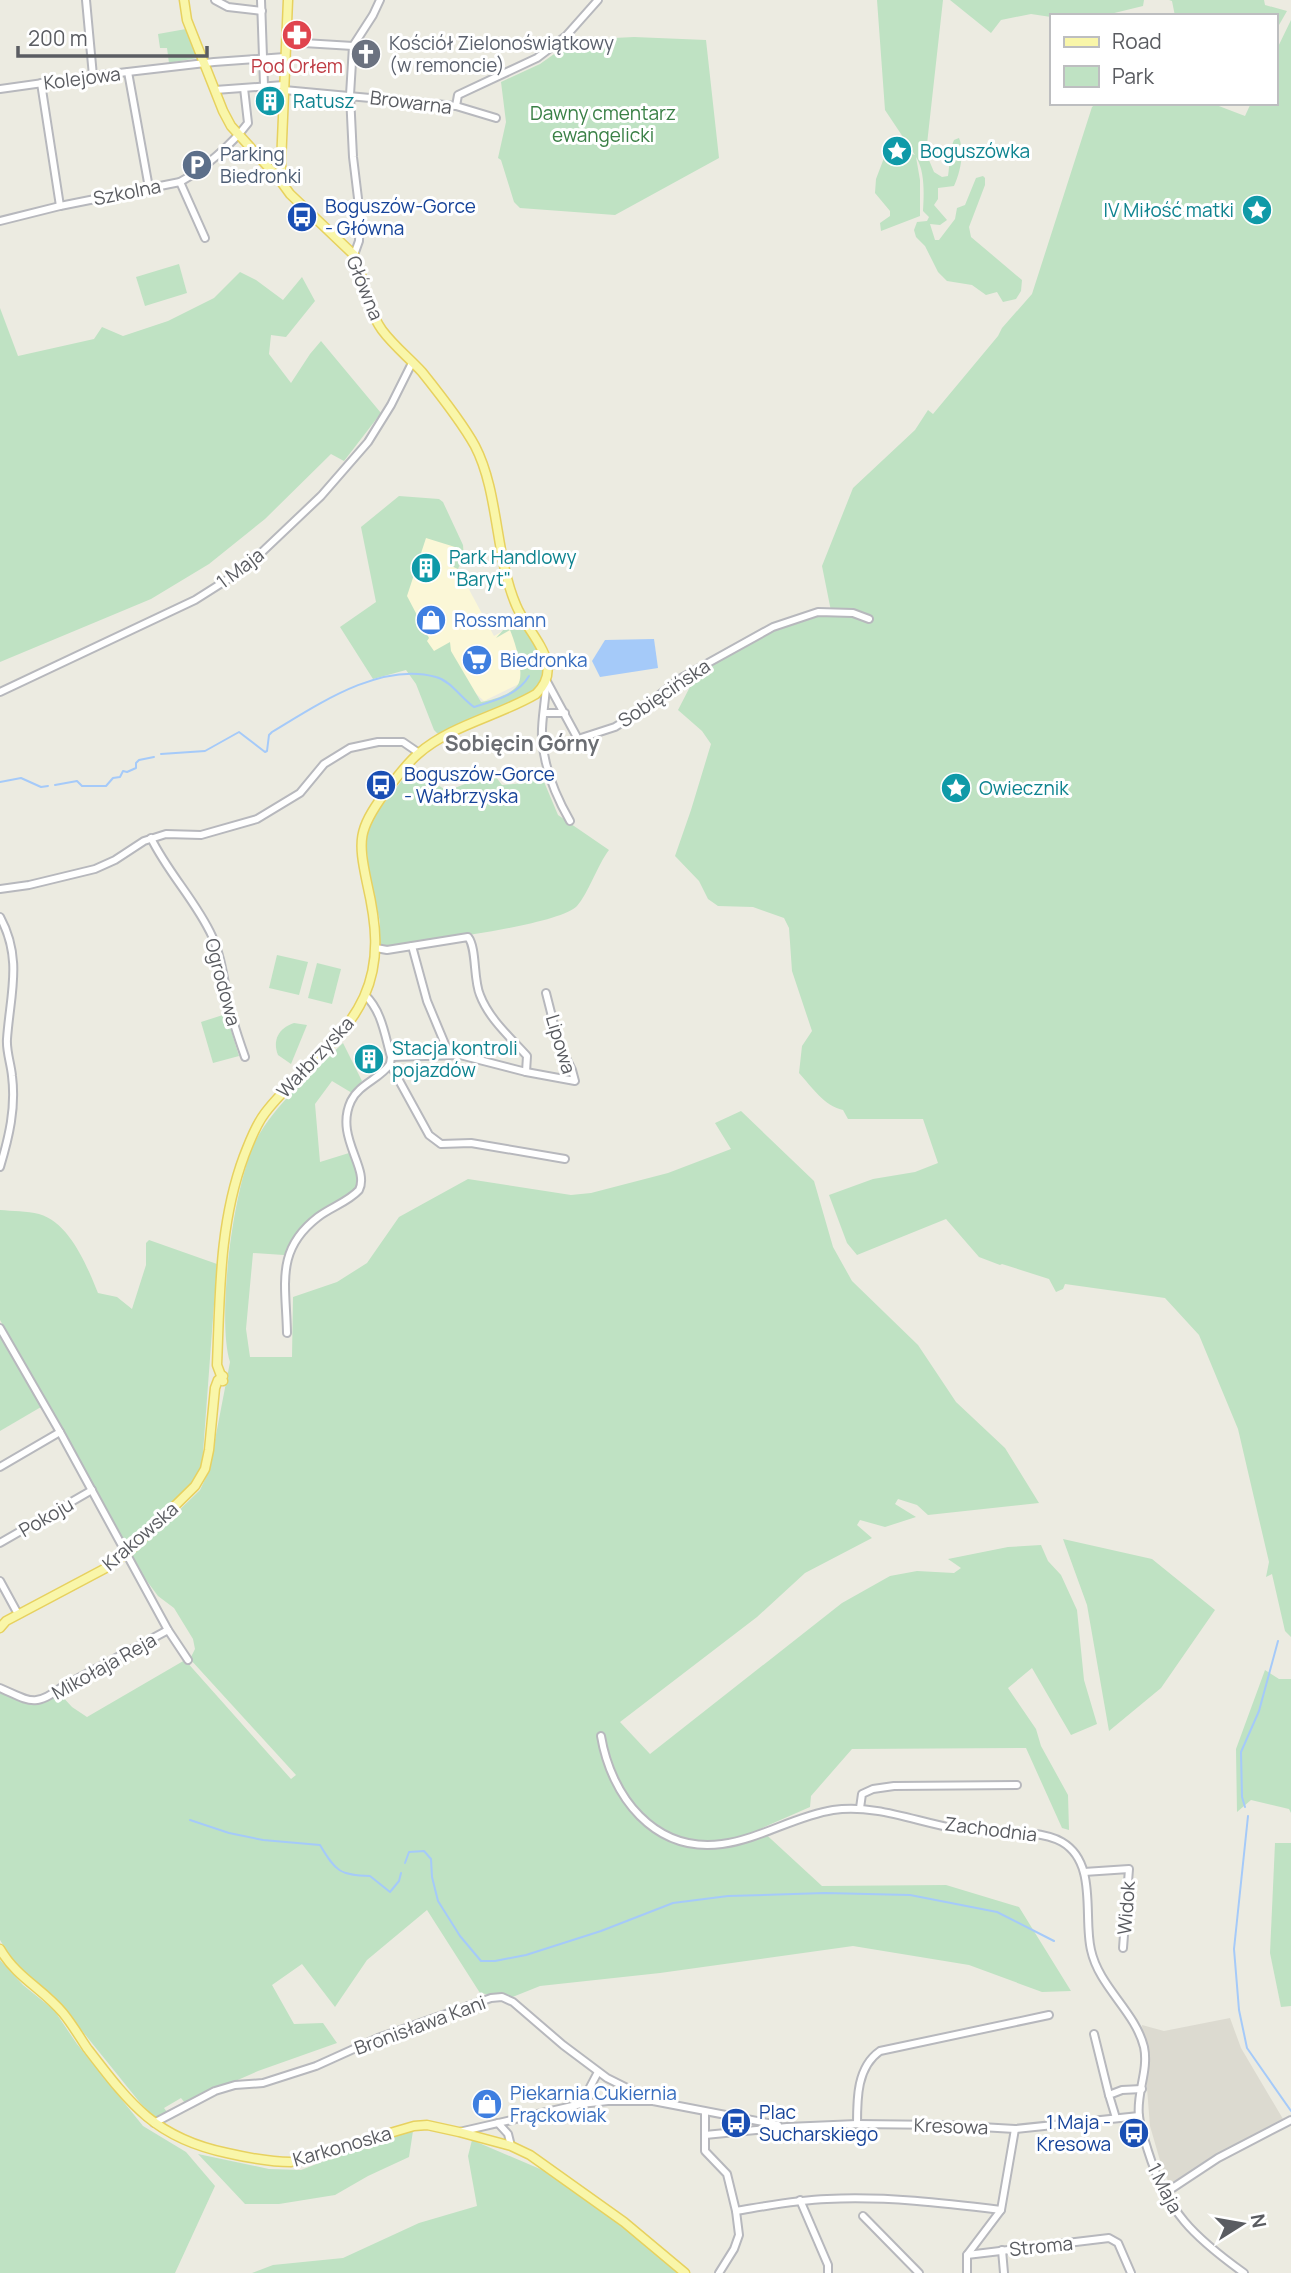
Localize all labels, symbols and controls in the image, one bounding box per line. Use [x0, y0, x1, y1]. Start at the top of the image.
scale bar [18, 14, 206, 58]
legend [1050, 14, 1277, 105]
pharmacy icon: Pod Orłem [280, 18, 314, 52]
text: 200 m [28, 24, 88, 52]
text: Road [1112, 27, 1162, 55]
place label: Kościół Zielonoświątkowy (w remoncie) [389, 30, 614, 78]
church icon: Kościół Zielonoświątkowy (w remoncie) [349, 37, 383, 71]
place label: Pod Orłem [251, 53, 343, 79]
street label: Kolejowa [42, 60, 122, 96]
text: Park [1112, 62, 1154, 90]
building icon: Ratusz [253, 84, 287, 118]
street label: Browarna [369, 84, 453, 120]
place label: Ratusz [293, 88, 354, 114]
park label: Dawny cmentarz ewangelicki [530, 100, 676, 148]
place icon: Boguszówka [880, 134, 914, 168]
place label: Boguszówka [920, 138, 1030, 164]
place label: Parking Biedronki [220, 141, 302, 189]
parking icon: Parking Biedronki [180, 148, 214, 182]
street label: Szkolna [91, 173, 163, 211]
place label: Boguszów-Gorce - Główna [325, 193, 476, 241]
place icon: IV Miłość matki [1240, 193, 1274, 227]
place label: IV Miłość matki [1104, 197, 1234, 223]
bus stop icon: Boguszów-Gorce - Główna [285, 200, 319, 234]
street label: Główna [340, 252, 390, 324]
street label: 1 Maja [211, 542, 269, 594]
place label: Park Handlowy "Baryt" [449, 544, 577, 592]
building icon: Park Handlowy "Baryt" [409, 551, 443, 585]
shop icon: Rossmann [414, 603, 448, 637]
place label: Rossmann [454, 607, 546, 633]
supermarket icon: Biedronka [460, 643, 494, 677]
place label: Biedronka [500, 647, 588, 673]
street label: Sobięcińska [613, 653, 715, 733]
district label: Sobięcin Górny [445, 729, 599, 757]
place label: Boguszów-Gorce - Wałbrzyska [404, 761, 555, 809]
bus stop icon: Boguszów-Gorce - Wałbrzyska [364, 768, 398, 802]
place icon: Owiecznik [939, 771, 973, 805]
place label: Owiecznik [979, 775, 1069, 801]
street label: Ogrodowa [199, 935, 247, 1029]
street label: Wałbrzyska [271, 1011, 359, 1103]
street label: Lipowa [540, 1011, 582, 1077]
place label: Stacja kontroli pojazdów [392, 1035, 518, 1083]
building icon: Stacja kontroli pojazdów [352, 1042, 386, 1076]
street label: Pokoju [14, 1491, 78, 1543]
street label: Krakowska [97, 1496, 183, 1576]
street label: Mikołaja Reja [47, 1627, 161, 1705]
street label: Zachodnia [943, 1810, 1039, 1848]
street label: Widok [1111, 1880, 1141, 1936]
street label: Bronisława Kani [351, 1989, 489, 2061]
place label: Piekarnia Cukiernia Frąckowiak [510, 2080, 677, 2128]
shop icon: Piekarnia Cukiernia Frąckowiak [470, 2087, 504, 2121]
place label: Plac Sucharskiego [759, 2099, 878, 2147]
bus stop icon: Plac Sucharskiego [719, 2106, 753, 2140]
place label: 1 Maja - Kresowa [1037, 2109, 1111, 2157]
street label: Kresowa [913, 2112, 989, 2140]
bus stop icon: 1 Maja - Kresowa [1117, 2116, 1151, 2150]
street label: Karkonoska [290, 2120, 394, 2172]
street label: 1 Maja [1141, 2158, 1189, 2218]
north arrow [1207, 2189, 1277, 2259]
text: N [1245, 2212, 1273, 2230]
street label: Stroma [1008, 2230, 1074, 2262]

